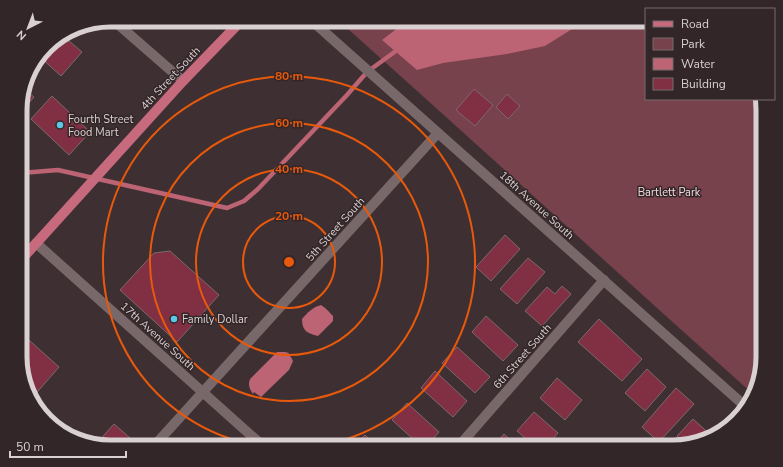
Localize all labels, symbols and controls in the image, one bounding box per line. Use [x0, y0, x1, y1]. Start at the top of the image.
north arrow [8, 8, 48, 48]
legend [645, 8, 775, 100]
text: Road [681, 16, 709, 32]
text: N [14, 27, 30, 43]
text: Park [681, 36, 706, 52]
street label: 4th Street South [137, 43, 204, 113]
text: Water [681, 56, 715, 72]
text: 80 m [275, 68, 303, 84]
text: Building [681, 76, 726, 92]
place label: Fourth Street Food Mart [68, 112, 133, 140]
text: 60 m [275, 115, 303, 131]
marker: Fourth Street Food Mart [55, 120, 65, 130]
text: 40 m [275, 161, 303, 177]
street label: 18th Avenue South [496, 168, 577, 243]
park label: Bartlett Park [638, 185, 701, 200]
street label: 5th Street South [303, 194, 368, 265]
text: 20 m [275, 208, 303, 224]
centre of rings [282, 255, 296, 269]
street label: 17th Avenue South [117, 299, 198, 374]
place label: Family Dollar [182, 312, 248, 327]
marker: Family Dollar [169, 314, 179, 324]
street label: 6th Street South [490, 321, 555, 392]
scale bar [10, 433, 126, 459]
text: 50 m [16, 439, 44, 455]

